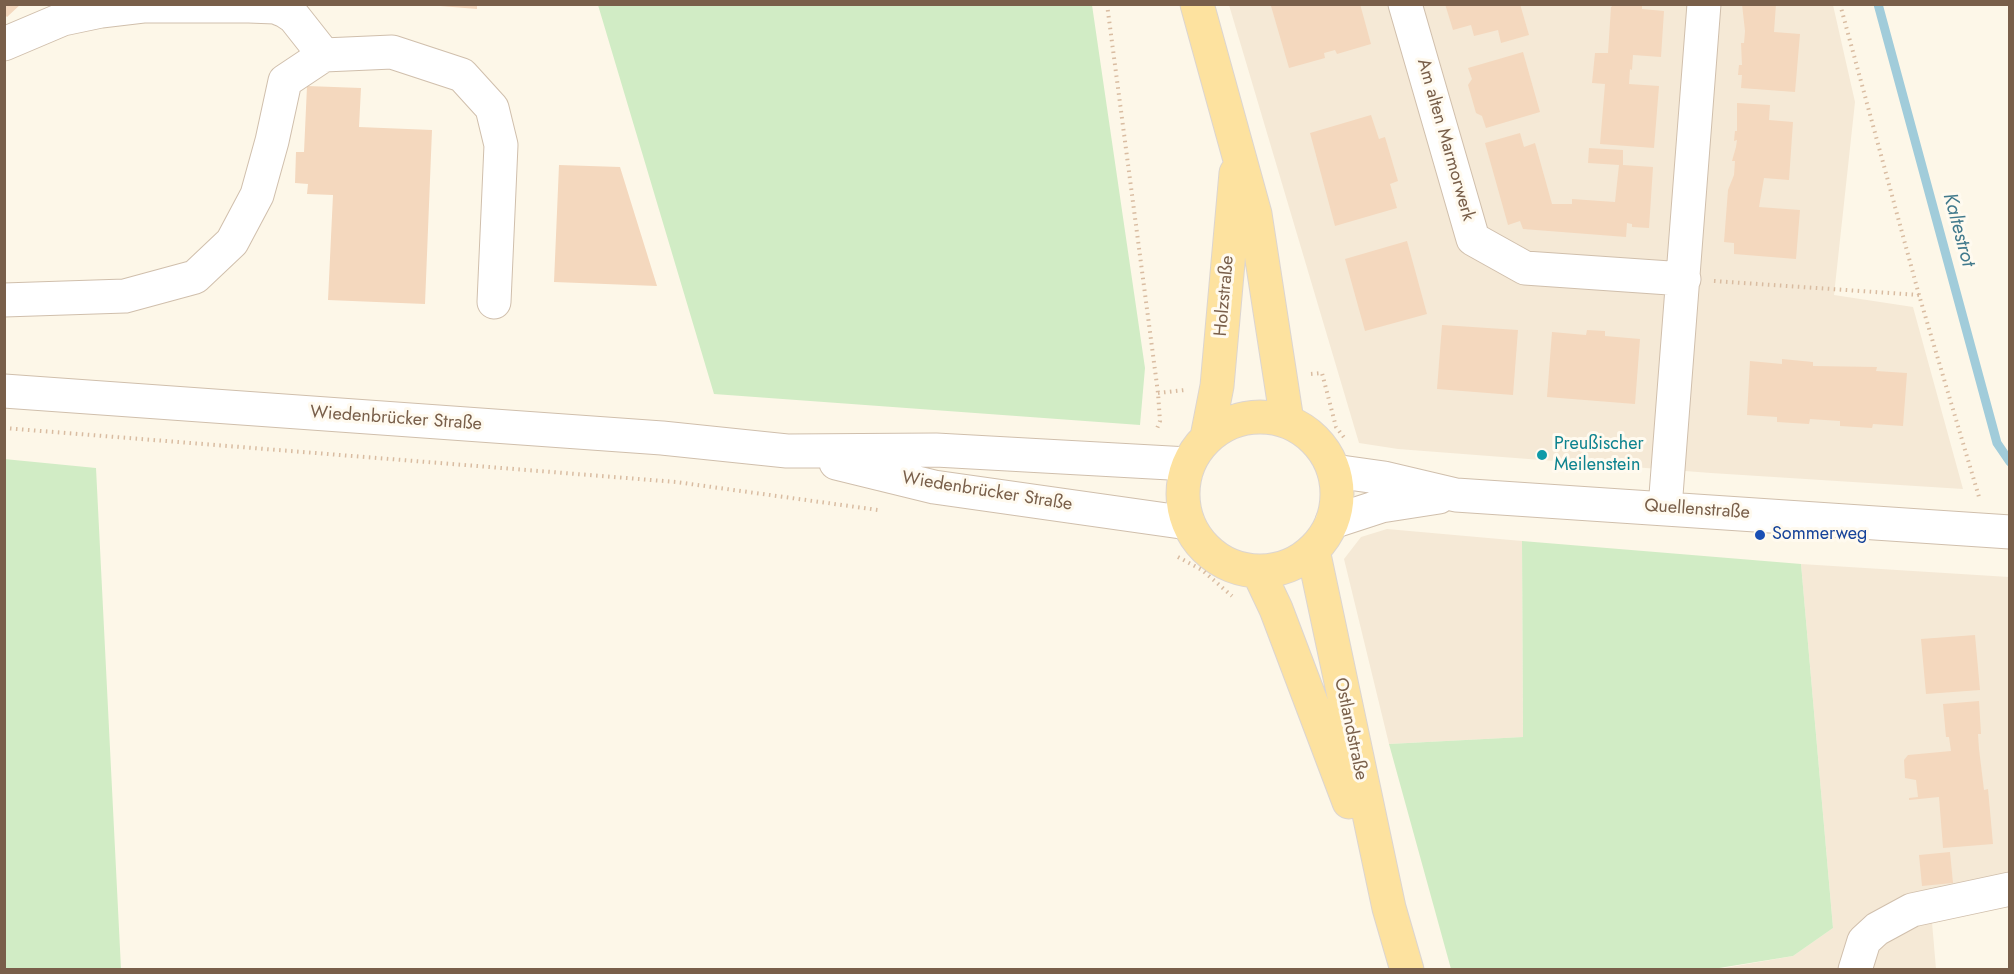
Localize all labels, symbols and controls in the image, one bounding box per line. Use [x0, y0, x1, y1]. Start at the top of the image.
street label: Am alten Marmorwerk [1411, 56, 1479, 224]
water label: Kaltestrot [1937, 191, 1979, 269]
street label: Holzstraße [1211, 255, 1239, 337]
street label: Wiedenbrücker Straße [309, 402, 483, 436]
place label: Preußischer Meilenstein [1554, 434, 1644, 476]
marker: Preußischer Meilenstein [1535, 448, 1549, 462]
street label: Wiedenbrücker Straße [900, 468, 1074, 516]
street label: Quellenstraße [1643, 496, 1751, 524]
place label: Sommerweg [1772, 524, 1867, 546]
marker: Sommerweg [1753, 528, 1767, 542]
street label: Ostlandstraße [1329, 676, 1371, 782]

